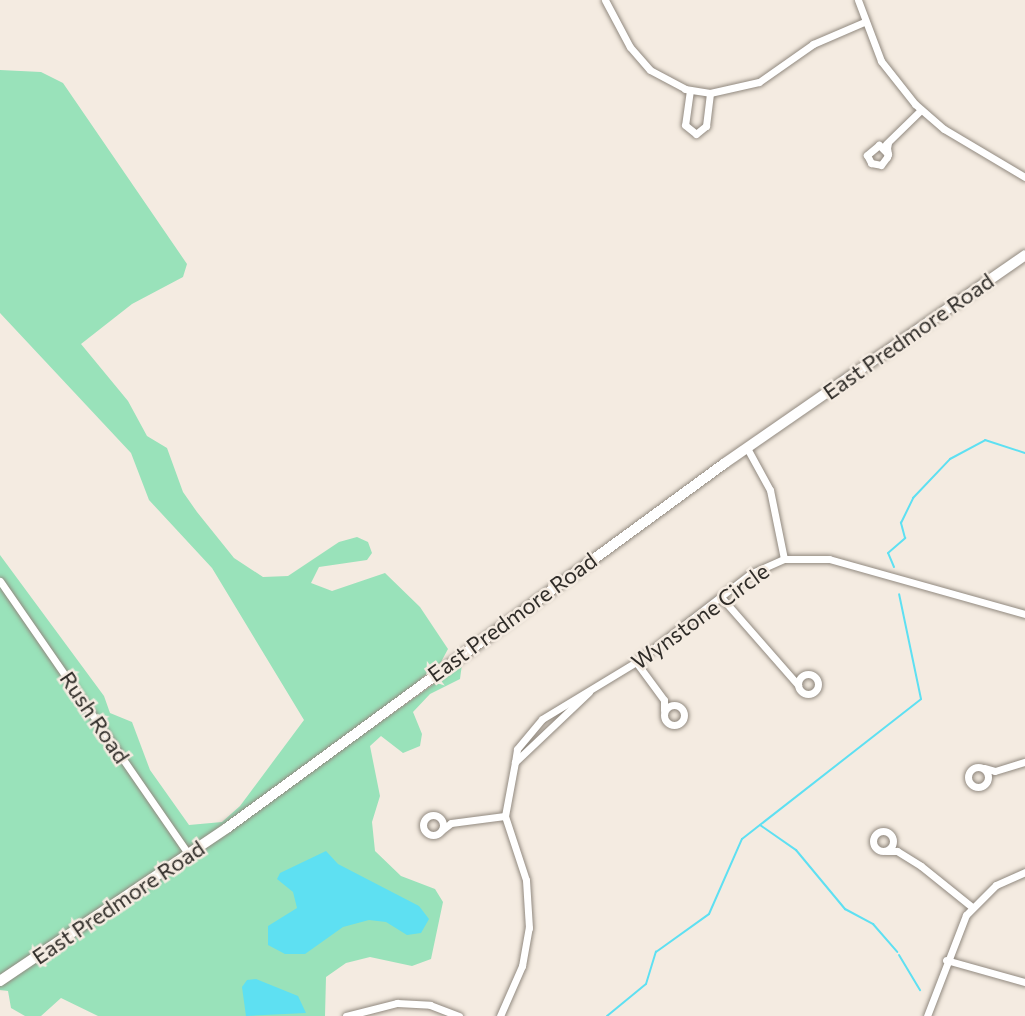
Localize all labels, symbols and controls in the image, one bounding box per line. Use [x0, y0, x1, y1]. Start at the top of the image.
street label: East Predmore Road [818, 267, 998, 405]
street label: East Predmore Road [422, 547, 602, 687]
street label: Wynstone Circle [626, 557, 774, 675]
street label: Rush Road [55, 666, 135, 768]
street label: East Predmore Road [27, 835, 209, 969]

